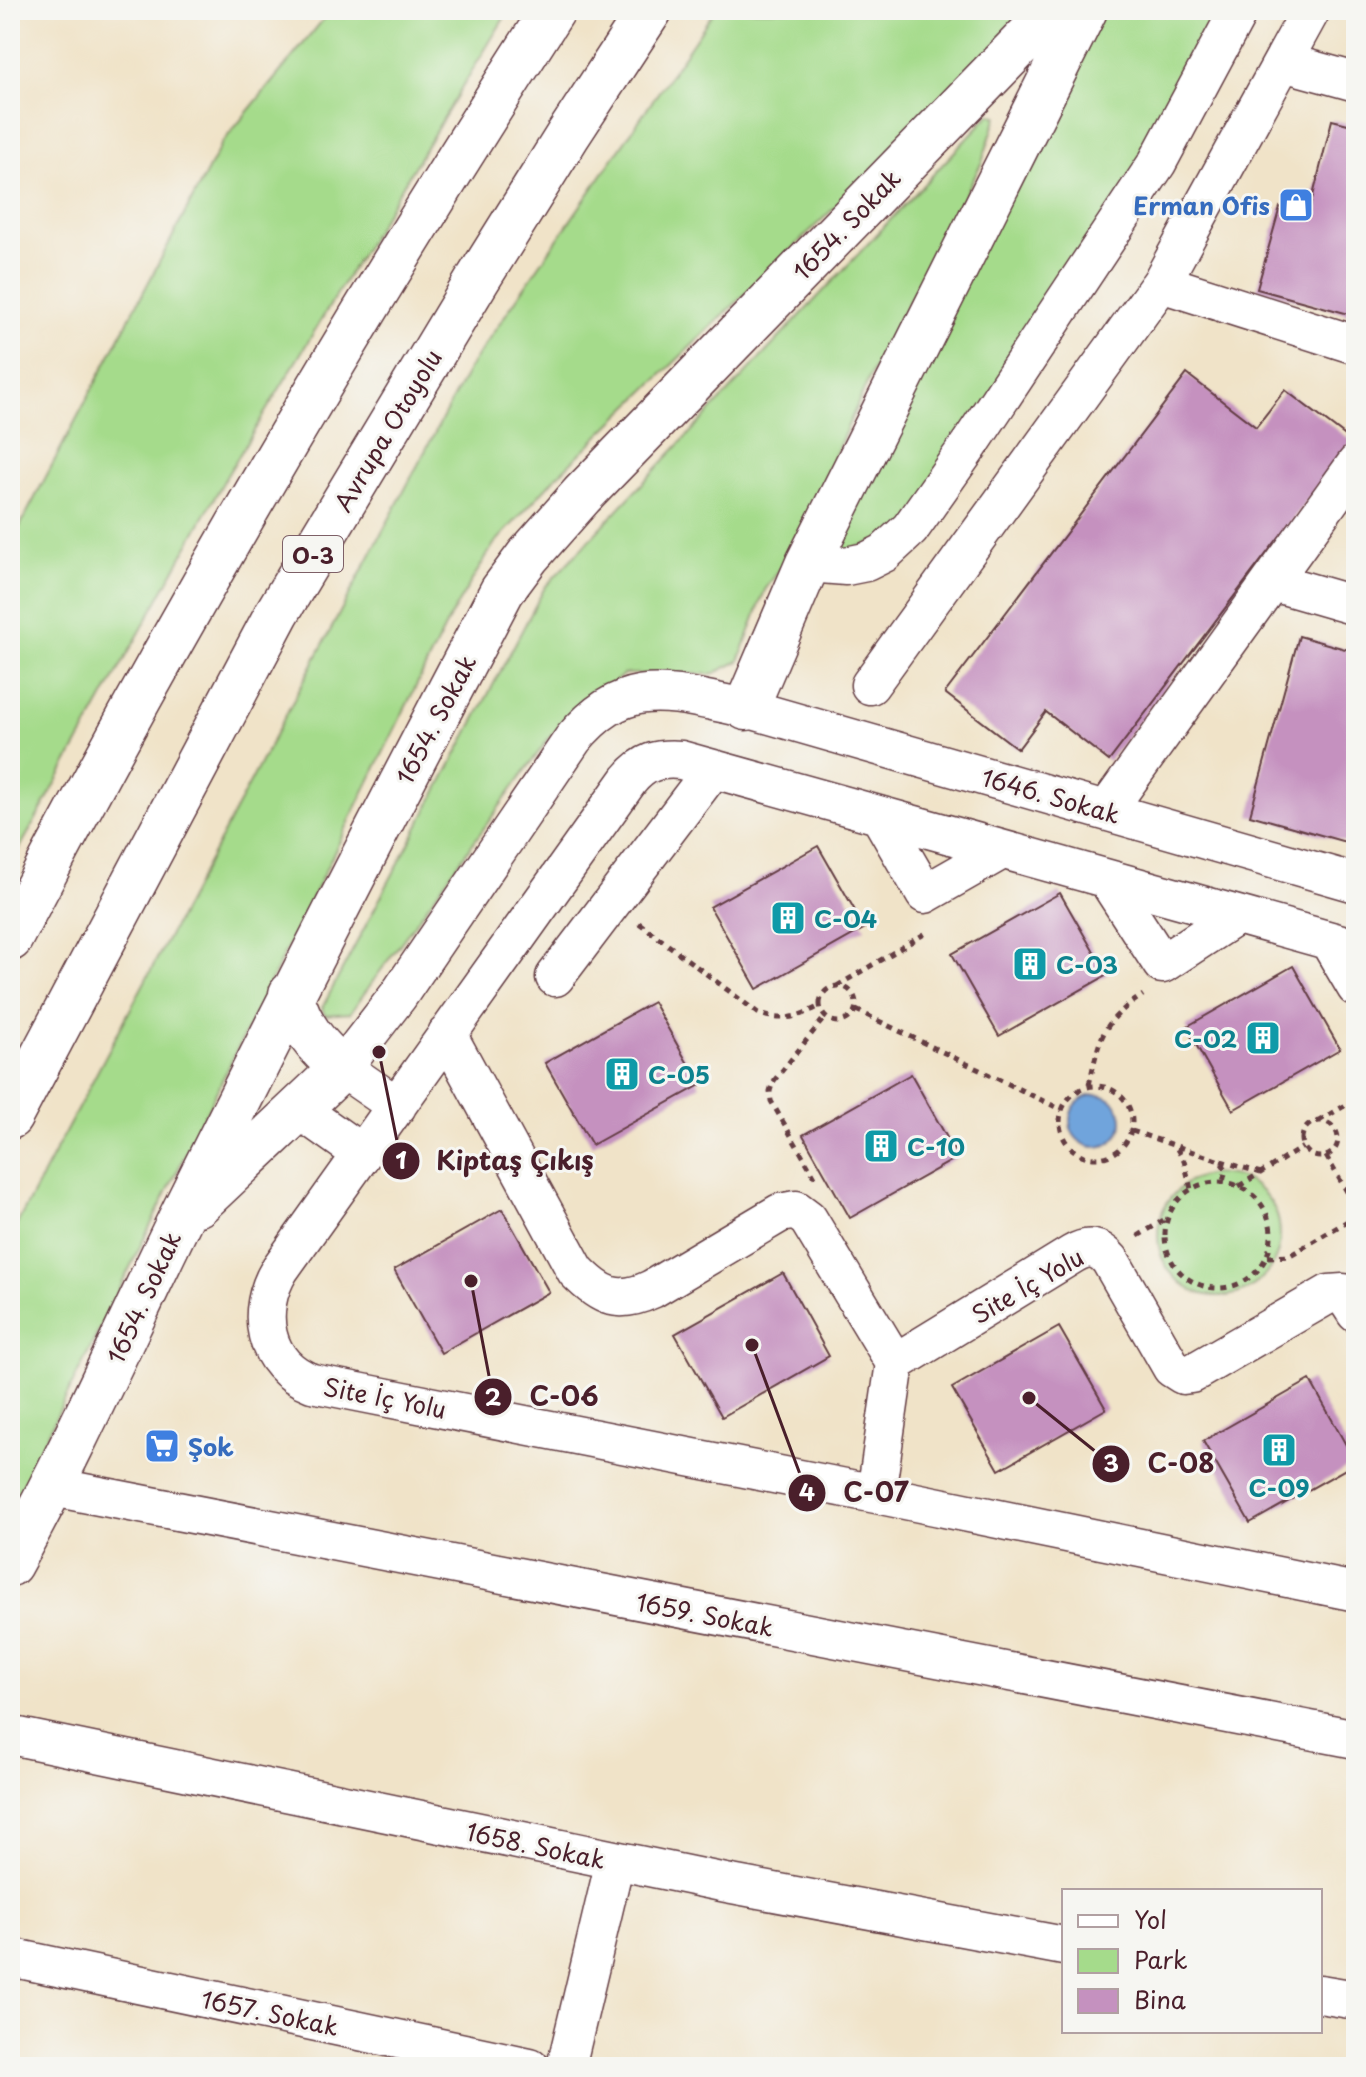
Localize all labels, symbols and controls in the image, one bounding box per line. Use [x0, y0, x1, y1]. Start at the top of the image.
street label: 1654. Sokak [784, 160, 908, 288]
shop icon: Erman Ofis [1277, 186, 1315, 224]
place label: Erman Ofis [1133, 187, 1270, 223]
street label: Avrupa Otoyolu [324, 342, 450, 518]
road number: O-3 [283, 536, 343, 572]
street label: 1654. Sokak [386, 648, 484, 790]
street label: 1646. Sokak [977, 758, 1125, 832]
building icon: C-04 [769, 899, 807, 937]
place label: C-04 [814, 900, 877, 936]
building icon: C-03 [1011, 945, 1049, 983]
place label: C-03 [1056, 946, 1118, 982]
building icon: C-02 [1244, 1019, 1282, 1057]
place label: C-02 [1174, 1020, 1237, 1056]
building icon: C-05 [603, 1055, 641, 1093]
place label: C-05 [648, 1056, 710, 1092]
building icon: C-10 [862, 1127, 900, 1165]
place label: C-10 [907, 1128, 965, 1164]
callout: Kiptaş Çıkış [381, 1136, 610, 1186]
text: Kiptaş Çıkış [436, 1140, 594, 1179]
text: 1 [395, 1141, 407, 1177]
street label: 1654. Sokak [97, 1225, 189, 1369]
street label: Site İç Yolu [964, 1238, 1090, 1332]
street label: Site İç Yolu [321, 1367, 449, 1427]
callout: C-06 [473, 1372, 614, 1422]
text: C-06 [530, 1376, 598, 1415]
text: 2 [485, 1378, 502, 1414]
supermarket icon: Şok [143, 1427, 181, 1465]
place label: Şok [188, 1428, 234, 1464]
building icon: C-09 [1260, 1431, 1298, 1469]
callout: C-08 [1091, 1439, 1230, 1489]
text: C-08 [1148, 1443, 1214, 1482]
text: 3 [1103, 1444, 1119, 1480]
callout: C-07 [787, 1468, 924, 1518]
place label: C-09 [1248, 1469, 1310, 1505]
text: C-07 [843, 1472, 909, 1511]
text: 4 [799, 1473, 815, 1509]
street label: 1659. Sokak [633, 1583, 777, 1645]
street label: 1658. Sokak [463, 1813, 609, 1877]
legend [1062, 1889, 1322, 2033]
text: Yol [1134, 1901, 1167, 1937]
text: Park [1134, 1941, 1188, 1977]
street label: 1657. Sokak [198, 1980, 342, 2044]
text: Bina [1134, 1981, 1186, 2017]

